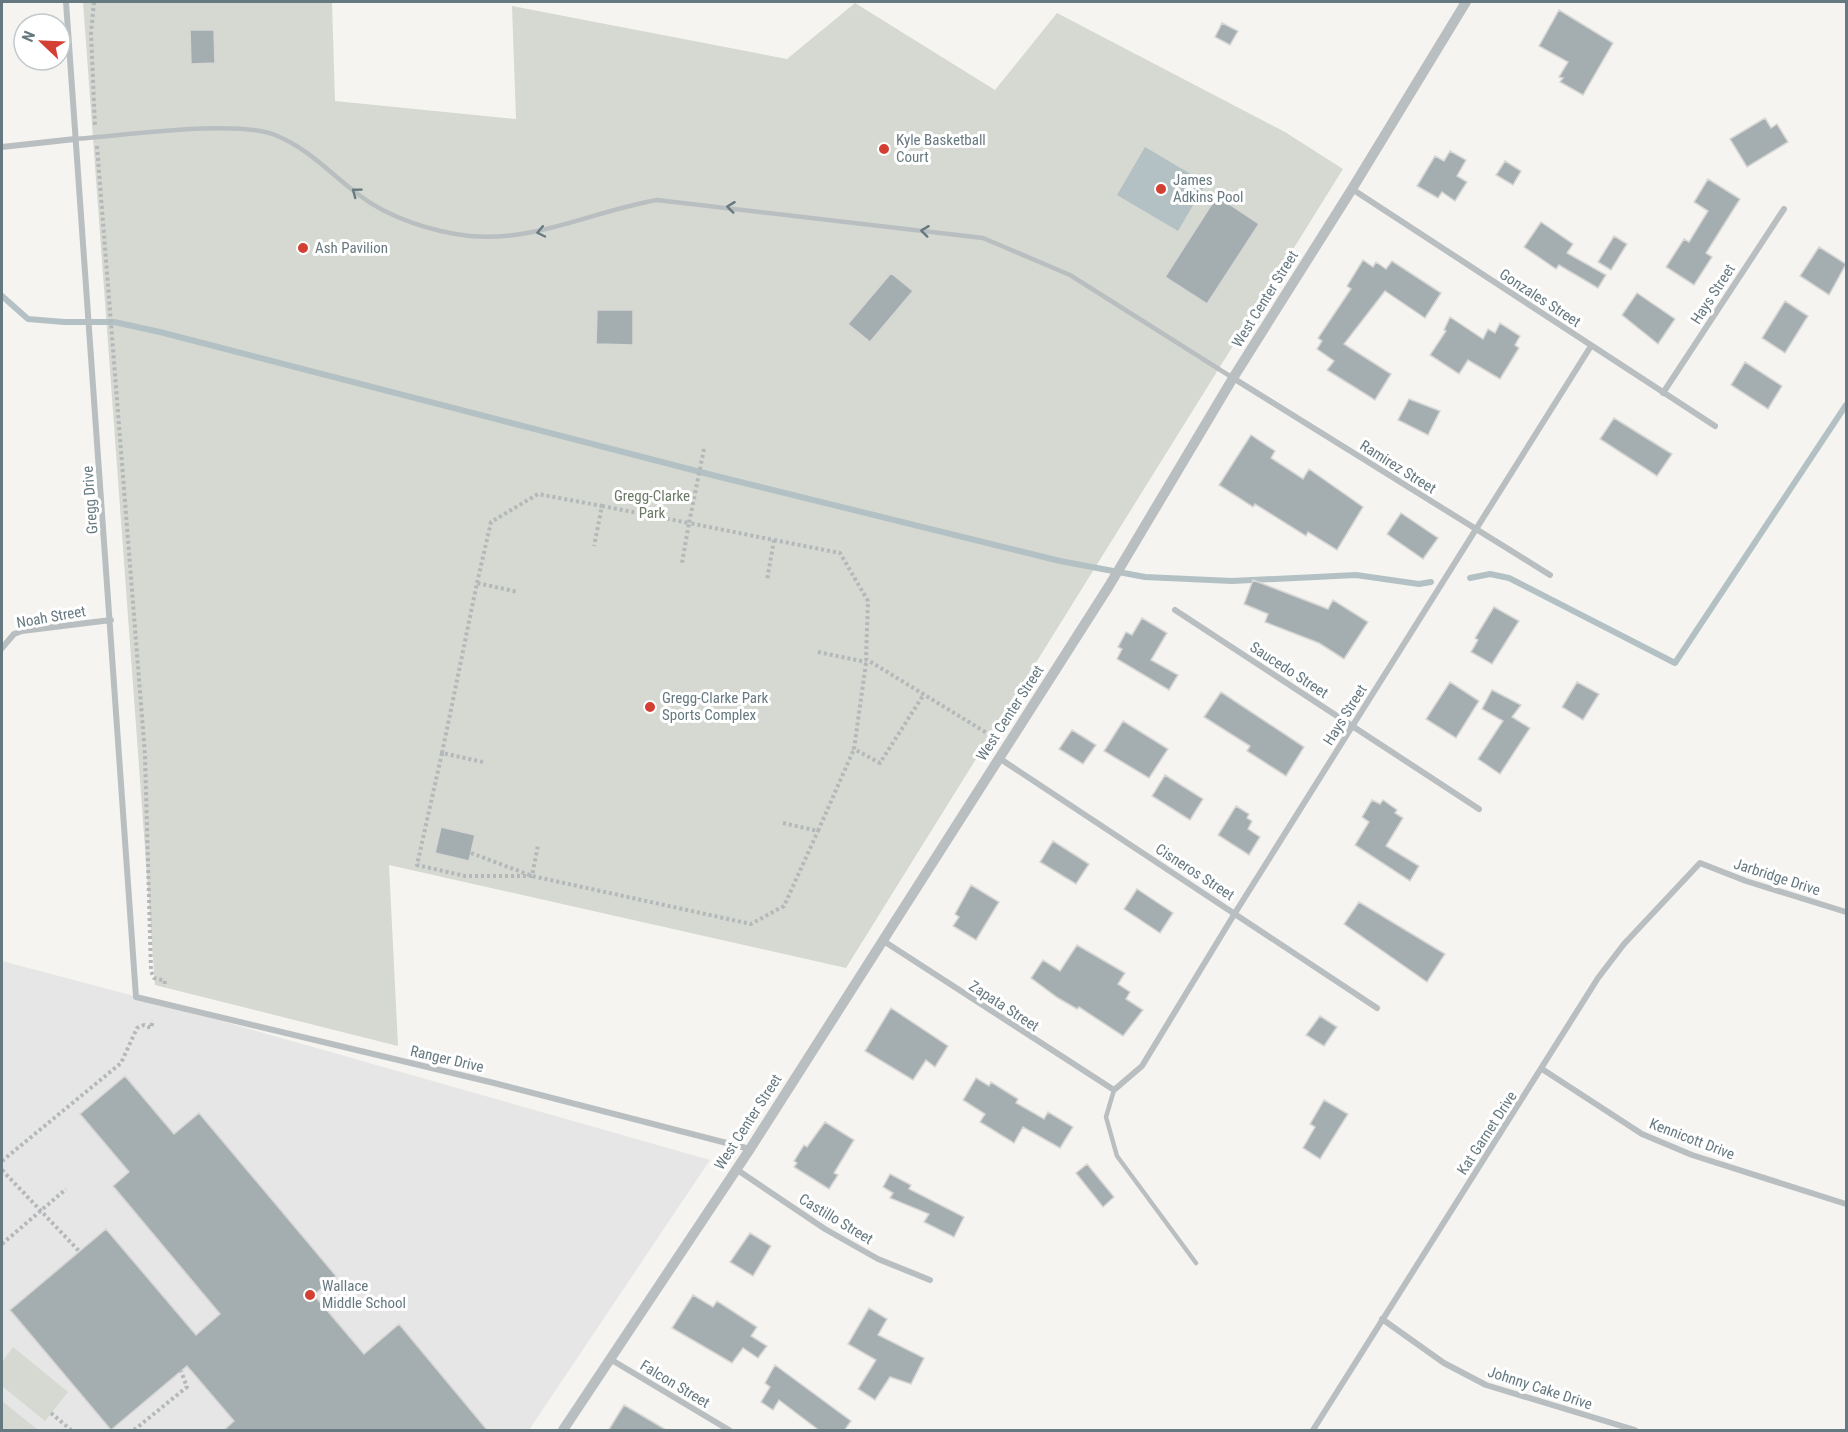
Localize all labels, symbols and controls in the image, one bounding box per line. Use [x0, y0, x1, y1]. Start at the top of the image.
north arrow [12, 12, 72, 72]
text: N [18, 28, 39, 45]
place label: Kyle Basketball Court [896, 131, 986, 166]
marker: Kyle Basketball Court [877, 142, 891, 156]
place label: James Adkins Pool [1173, 171, 1244, 206]
marker: James Adkins Pool [1154, 182, 1168, 196]
one-way arrow [352, 189, 363, 200]
one-way arrow [727, 202, 736, 214]
one-way arrow [537, 224, 547, 237]
one-way arrow [921, 225, 930, 237]
place label: Ash Pavilion [315, 239, 388, 257]
marker: Ash Pavilion [296, 241, 310, 255]
street label: West Center Street [1228, 247, 1302, 351]
street label: Hays Street [1687, 261, 1739, 327]
street label: Gonzales Street [1496, 265, 1584, 331]
street label: Ramirez Street [1357, 436, 1439, 498]
street label: Gregg Drive [79, 465, 101, 535]
park label: Gregg-Clarke Park [614, 487, 690, 522]
street label: Noah Street [15, 602, 87, 632]
street label: Saucedo Street [1246, 638, 1332, 702]
street label: West Center Street [972, 662, 1048, 764]
street label: Hays Street [1319, 681, 1371, 749]
place label: Gregg-Clarke Park Sports Complex [662, 689, 769, 724]
marker: Gregg-Clarke Park Sports Complex [643, 700, 657, 714]
street label: Cisneros Street [1152, 840, 1238, 904]
street label: Jarbridge Drive [1732, 855, 1822, 899]
street label: Zapata Street [966, 977, 1042, 1035]
street label: Ranger Drive [409, 1042, 485, 1076]
street label: West Center Street [710, 1071, 786, 1173]
street label: Kat Garnet Drive [1453, 1088, 1521, 1178]
street label: Kennicott Drive [1647, 1115, 1737, 1163]
street label: Castillo Street [796, 1190, 876, 1248]
place label: Wallace Middle School [322, 1277, 406, 1312]
marker: Wallace Middle School [303, 1288, 317, 1302]
street label: Falcon Street [637, 1356, 713, 1412]
street label: Johnny Cake Drive [1485, 1363, 1595, 1413]

